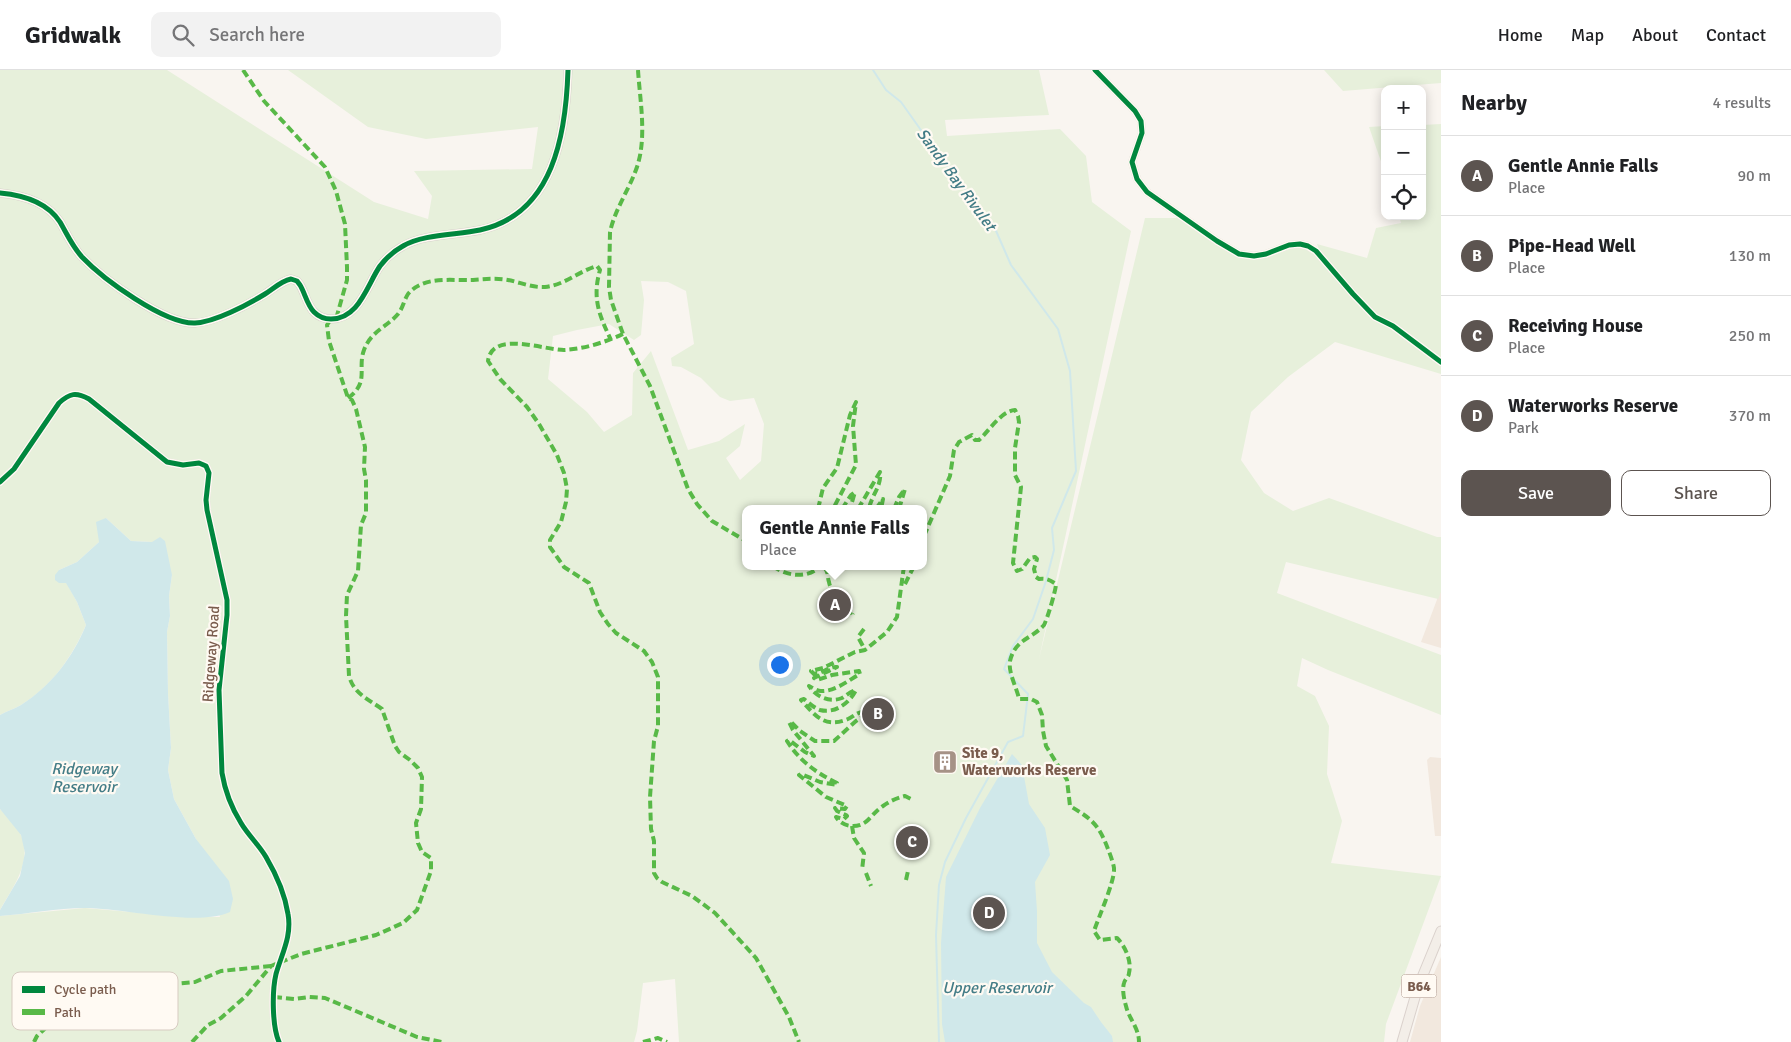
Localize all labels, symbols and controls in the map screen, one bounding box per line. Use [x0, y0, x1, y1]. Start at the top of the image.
search box [151, 12, 501, 57]
text: Gridwalk [25, 20, 121, 50]
icon: search [169, 21, 197, 49]
text: Search here [209, 23, 305, 47]
text: Home [1498, 24, 1543, 46]
text: Map [1571, 24, 1604, 46]
text: About [1632, 24, 1678, 46]
text: Contact [1706, 24, 1766, 46]
map controls [1381, 85, 1426, 220]
button: + [1381, 85, 1426, 130]
text: Nearby [1461, 90, 1527, 116]
text: 4 results [1712, 93, 1771, 113]
water label: Sandy Bay Rivulet [912, 124, 1001, 237]
button: − [1381, 130, 1426, 175]
text: Gentle Annie Falls [1508, 154, 1658, 178]
text: A [1472, 166, 1482, 186]
text: 90 m [1737, 166, 1771, 186]
button: locate [1381, 175, 1426, 220]
text: Place [1508, 178, 1545, 198]
text: Pipe-Head Well [1508, 234, 1636, 258]
text: B [1472, 246, 1482, 266]
text: 130 m [1729, 246, 1771, 266]
text: Place [1508, 258, 1545, 278]
text: Receiving House [1508, 314, 1643, 338]
text: C [1472, 326, 1482, 346]
text: 250 m [1729, 326, 1771, 346]
text: Place [1508, 338, 1545, 358]
text: Waterworks Reserve [1508, 394, 1678, 418]
text: D [1472, 406, 1482, 426]
text: 370 m [1729, 406, 1771, 426]
text: Park [1508, 418, 1539, 438]
button: Save [1461, 470, 1611, 516]
button: Share [1621, 470, 1771, 516]
popup [742, 505, 927, 570]
text: Gentle Annie Falls [759, 516, 910, 540]
text: Place [759, 540, 797, 560]
pin: A [819, 586, 851, 624]
street label: Ridgeway Road [199, 605, 223, 703]
your location [767, 652, 793, 678]
pin: B [862, 695, 894, 733]
place label: Site 9, Waterworks Reserve [962, 744, 1096, 779]
building icon: Site 9, Waterworks Reserve [932, 749, 958, 775]
water label: Ridgeway Reservoir [51, 759, 119, 797]
pin: C [896, 823, 928, 861]
pin: D [973, 894, 1005, 932]
legend [12, 972, 178, 1030]
road number: B64 [1402, 974, 1436, 998]
water label: Upper Reservoir [942, 978, 1054, 998]
text: Cycle path [54, 981, 116, 998]
text: Path [54, 1004, 81, 1021]

